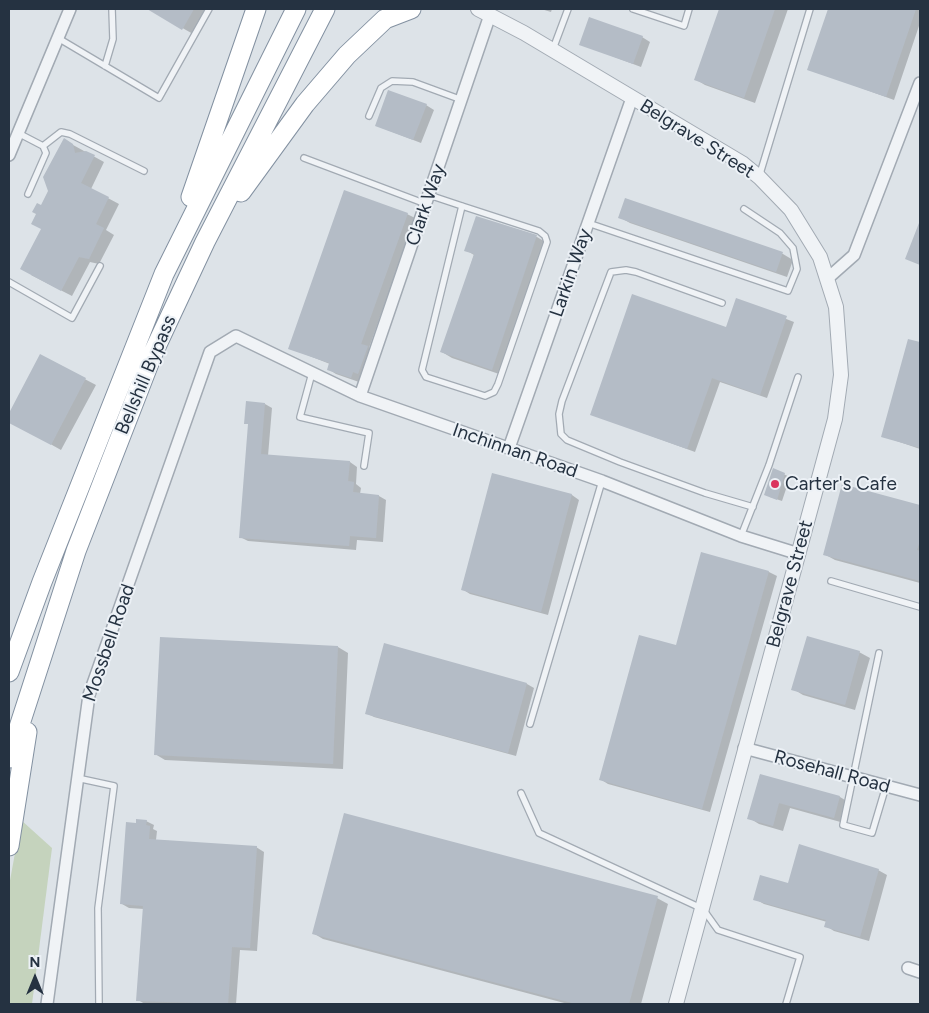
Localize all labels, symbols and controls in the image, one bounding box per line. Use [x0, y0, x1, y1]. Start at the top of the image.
street label: Belgrave Street [635, 95, 759, 183]
street label: Clark Way [401, 161, 451, 249]
street label: Larkin Way [545, 226, 597, 320]
street label: Bellshill Bypass [111, 312, 181, 438]
street label: Inchinnan Road [449, 419, 581, 483]
place label: Carter's Cafe [785, 473, 897, 495]
marker: Carter's Cafe [769, 478, 781, 490]
street label: Belgrave Street [762, 518, 818, 650]
street label: Mossbell Road [78, 581, 140, 705]
street label: Rosehall Road [771, 746, 893, 798]
north arrow [10, 953, 60, 1003]
text: N [30, 954, 40, 971]

